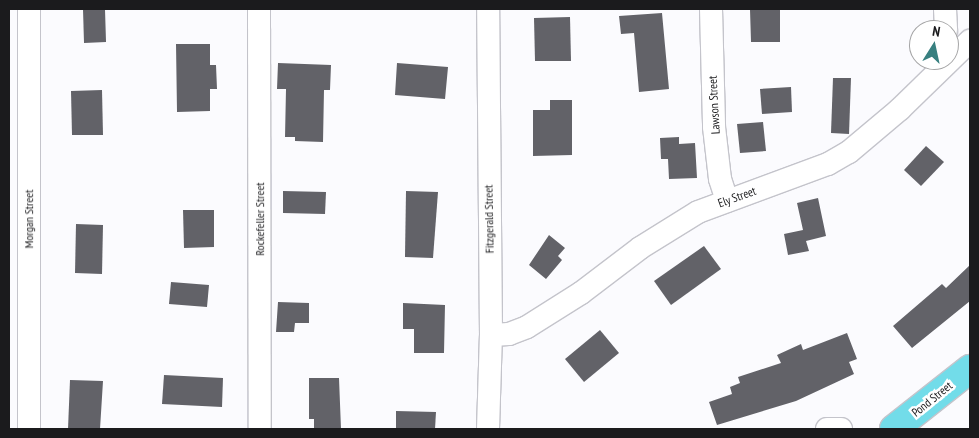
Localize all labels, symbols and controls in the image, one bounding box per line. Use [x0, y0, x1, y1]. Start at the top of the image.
north arrow [909, 20, 959, 70]
text: N [931, 22, 942, 41]
street label: Lawson Street [705, 75, 723, 135]
street label: Rockefeller Street [253, 182, 267, 256]
street label: Ely Street [716, 183, 758, 211]
street label: Fitzgerald Street [481, 185, 497, 253]
street label: Morgan Street [22, 190, 36, 248]
street label: Pond Street [909, 378, 955, 420]

